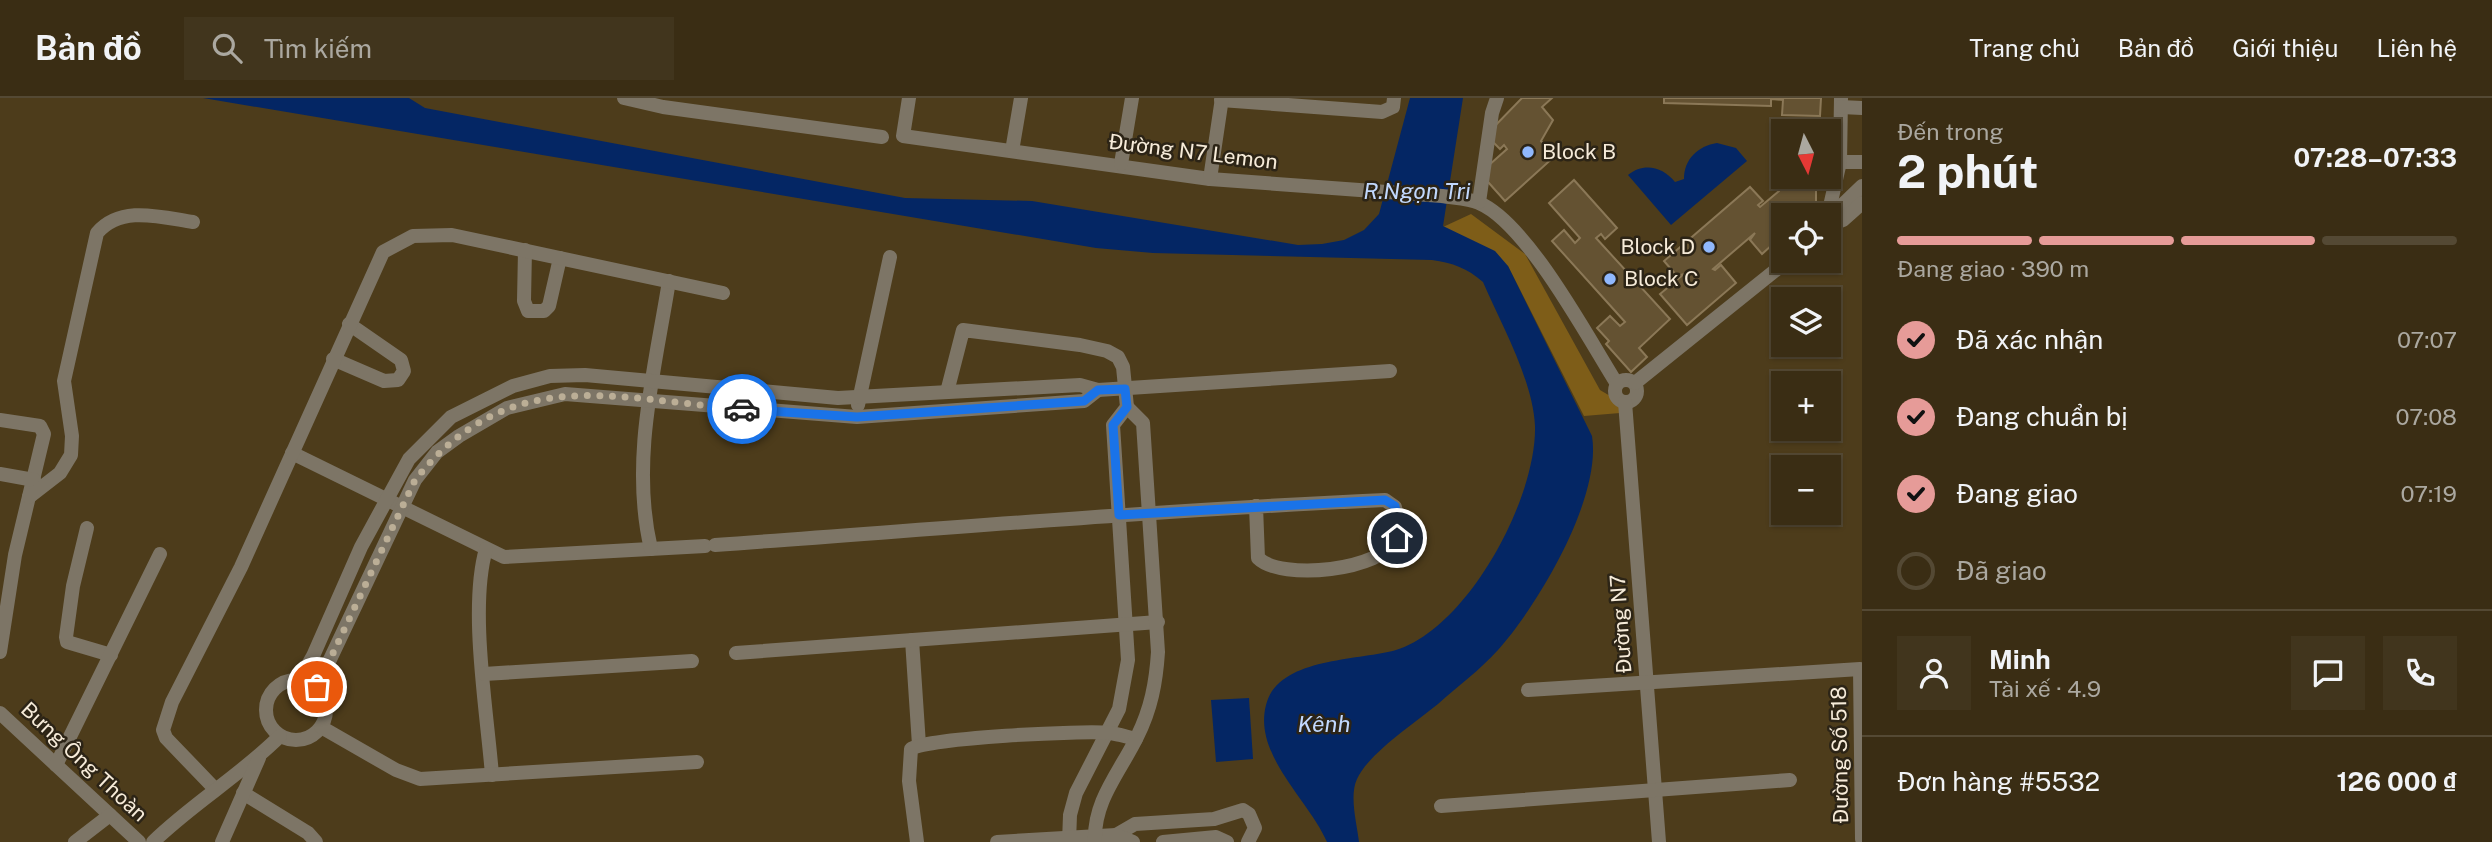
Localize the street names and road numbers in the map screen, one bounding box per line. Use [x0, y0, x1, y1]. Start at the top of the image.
street label: Đường N7 Lemon [1107, 129, 1279, 174]
street label: Đường N7 [1605, 574, 1636, 675]
street label: Đường Số 518 [1826, 686, 1853, 824]
street label: Bưng Ông Thoàn [16, 697, 153, 827]

